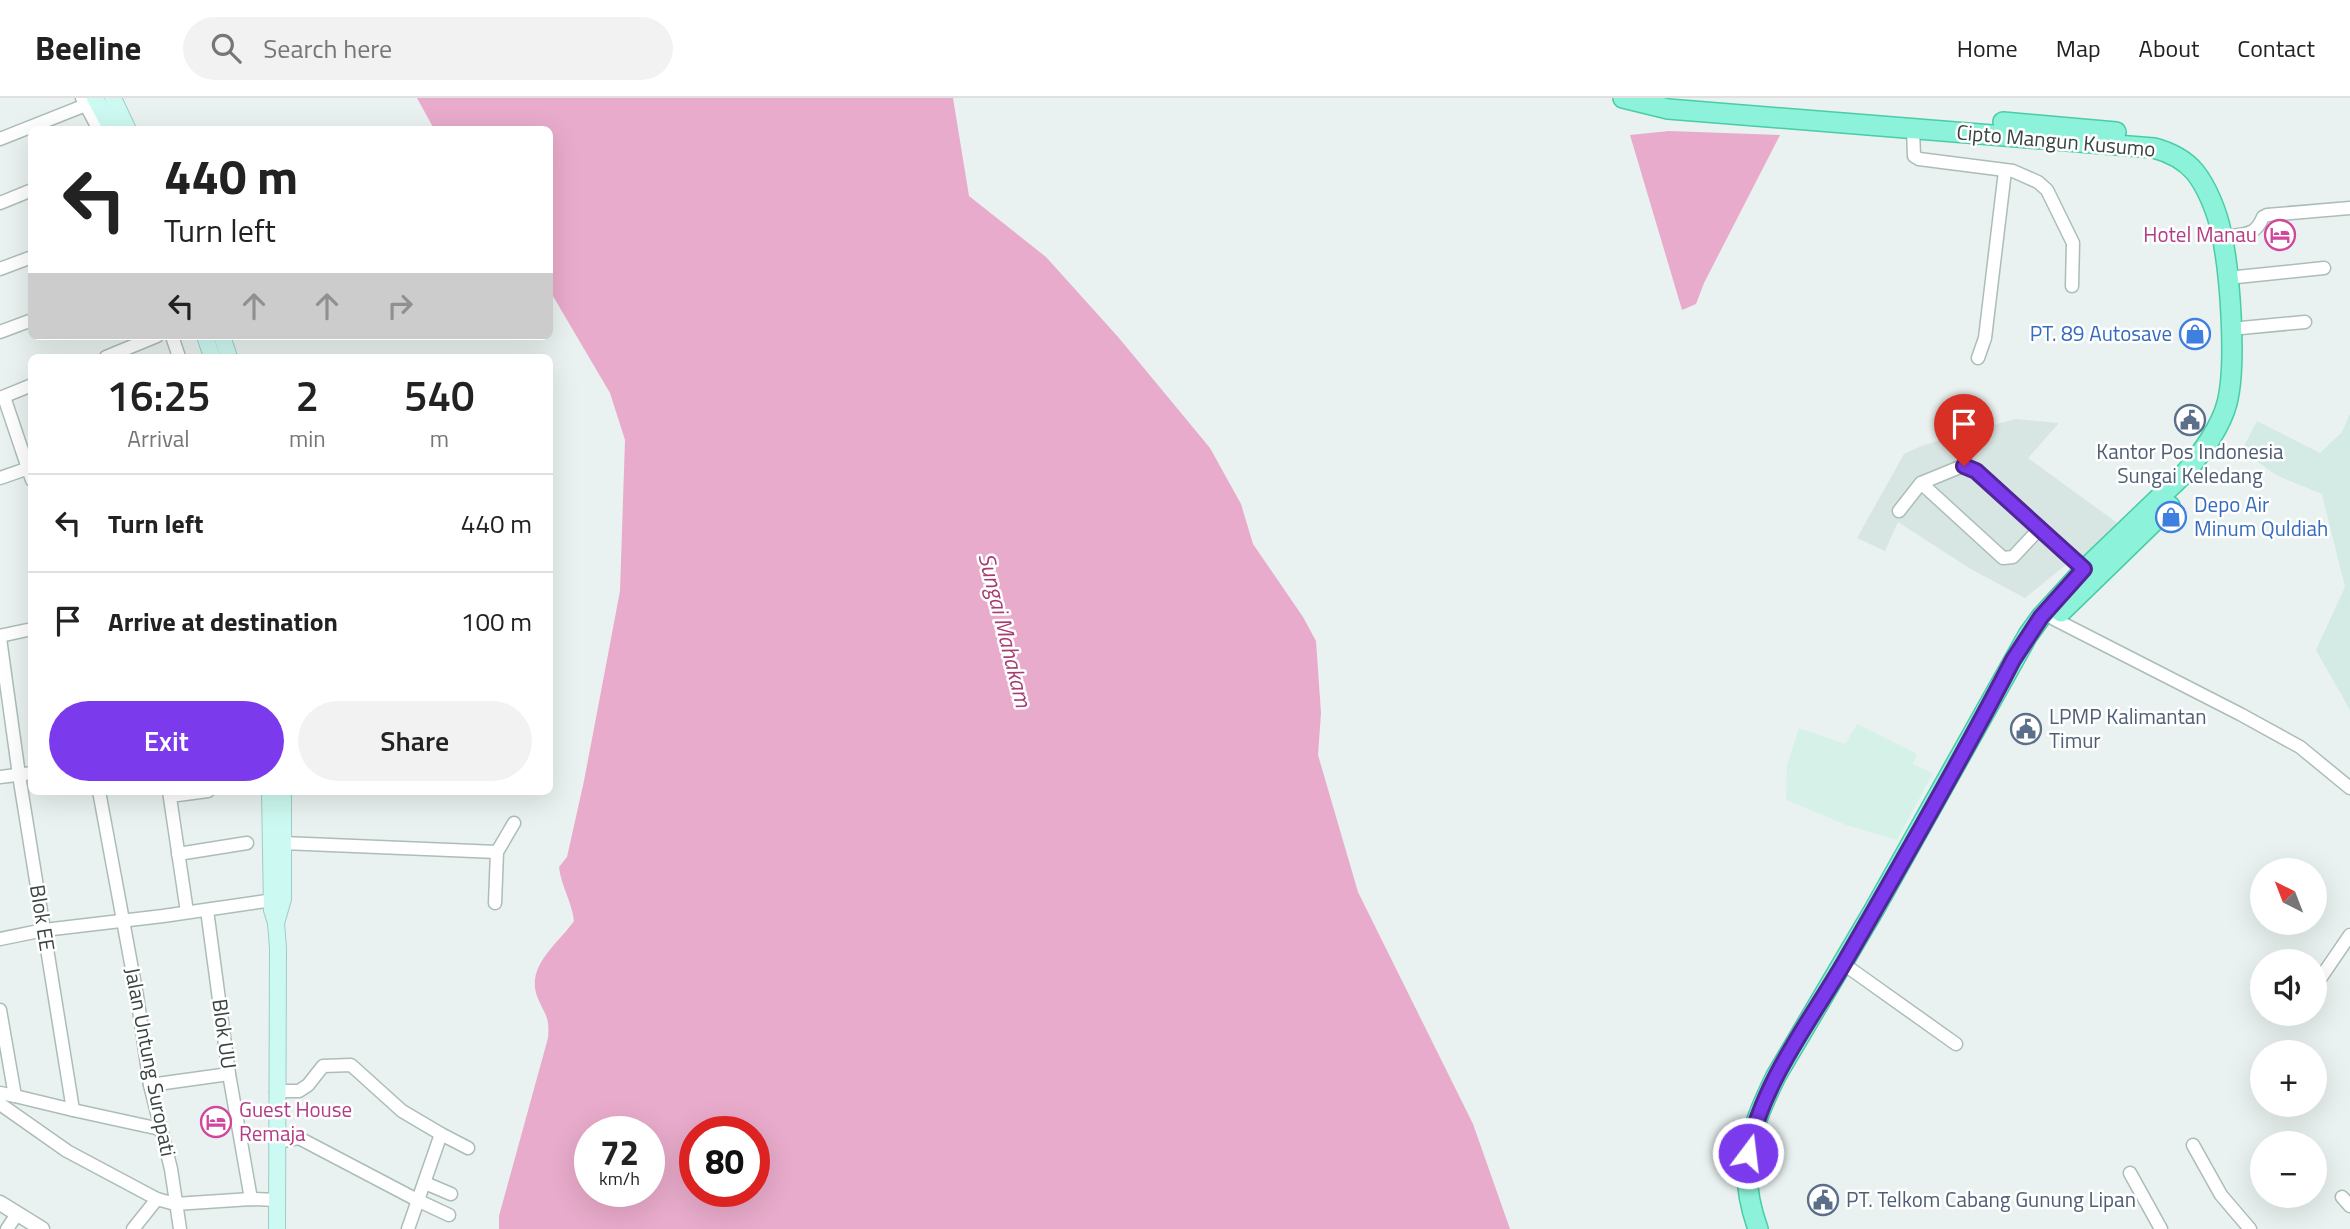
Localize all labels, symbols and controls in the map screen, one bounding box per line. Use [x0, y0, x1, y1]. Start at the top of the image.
search box [183, 17, 673, 80]
text: Beeline [35, 23, 141, 73]
icon: search [207, 29, 245, 67]
text: Search here [263, 29, 392, 68]
text: Home [1957, 30, 2018, 66]
text: Map [2056, 30, 2101, 66]
text: About [2139, 30, 2199, 66]
text: Contact [2237, 30, 2315, 66]
street label: Cipto Mangun Kusumo [1955, 115, 2157, 165]
text: 440 m [164, 138, 298, 213]
icon: left [49, 154, 140, 245]
text: Turn left [164, 206, 276, 254]
place label: Hotel Manau [2143, 218, 2257, 250]
hotel icon: Hotel Manau [2263, 218, 2297, 252]
icon: left [162, 287, 200, 325]
icon: ahead [235, 287, 273, 325]
icon: ahead [308, 287, 346, 325]
icon: right [381, 287, 419, 325]
place label: PT. 89 Autosave [2030, 317, 2172, 349]
shop icon: PT. 89 Autosave [2178, 317, 2212, 351]
text: 16:25 [106, 363, 211, 427]
text: 2 [296, 363, 319, 427]
text: 540 [404, 363, 475, 427]
pin [1934, 394, 1994, 466]
public building icon: Kantor Pos Indonesia Sungai Keledang [2173, 403, 2207, 437]
icon: arrive [1945, 405, 1983, 443]
text: Arrival [127, 421, 190, 456]
text: min [289, 421, 326, 456]
text: m [430, 421, 449, 456]
place label: Kantor Pos Indonesia Sungai Keledang [2096, 435, 2284, 491]
place label: Depo Air Minum Quldiah [2194, 488, 2328, 544]
shop icon: Depo Air Minum Quldiah [2154, 500, 2188, 534]
icon: left [49, 504, 87, 542]
text: Turn left [108, 504, 203, 543]
text: 440 m [461, 504, 532, 543]
water label: Sungai Mahakam [969, 549, 1042, 712]
icon: arrive [49, 602, 87, 640]
text: Arrive at destination [108, 602, 338, 641]
text: 100 m [461, 602, 532, 641]
place label: LPMP Kalimantan Timur [2049, 700, 2207, 756]
button: Exit [49, 701, 284, 781]
button: Share [298, 701, 532, 781]
public building icon: LPMP Kalimantan Timur [2009, 712, 2043, 746]
north arrow [2250, 858, 2328, 934]
map controls [2250, 858, 2327, 1208]
street label: Blok EE [22, 882, 64, 953]
button: sound [2250, 949, 2327, 1026]
street label: Jalan Untung Suropati [117, 964, 185, 1159]
street label: Blok UU [204, 997, 246, 1071]
button: + [2250, 1040, 2327, 1117]
place label: Guest House Remaja [239, 1093, 352, 1149]
hotel icon: Guest House Remaja [199, 1105, 233, 1139]
speed limit sign: 80 [679, 1116, 770, 1207]
position arrow [1711, 1116, 1785, 1190]
text: 72 [600, 1125, 639, 1179]
button: − [2250, 1131, 2327, 1208]
text: km/h [599, 1165, 640, 1192]
public building icon: PT. Telkom Cabang Gunung Lipan [1806, 1183, 1840, 1217]
place label: PT. Telkom Cabang Gunung Lipan [1846, 1183, 2136, 1215]

